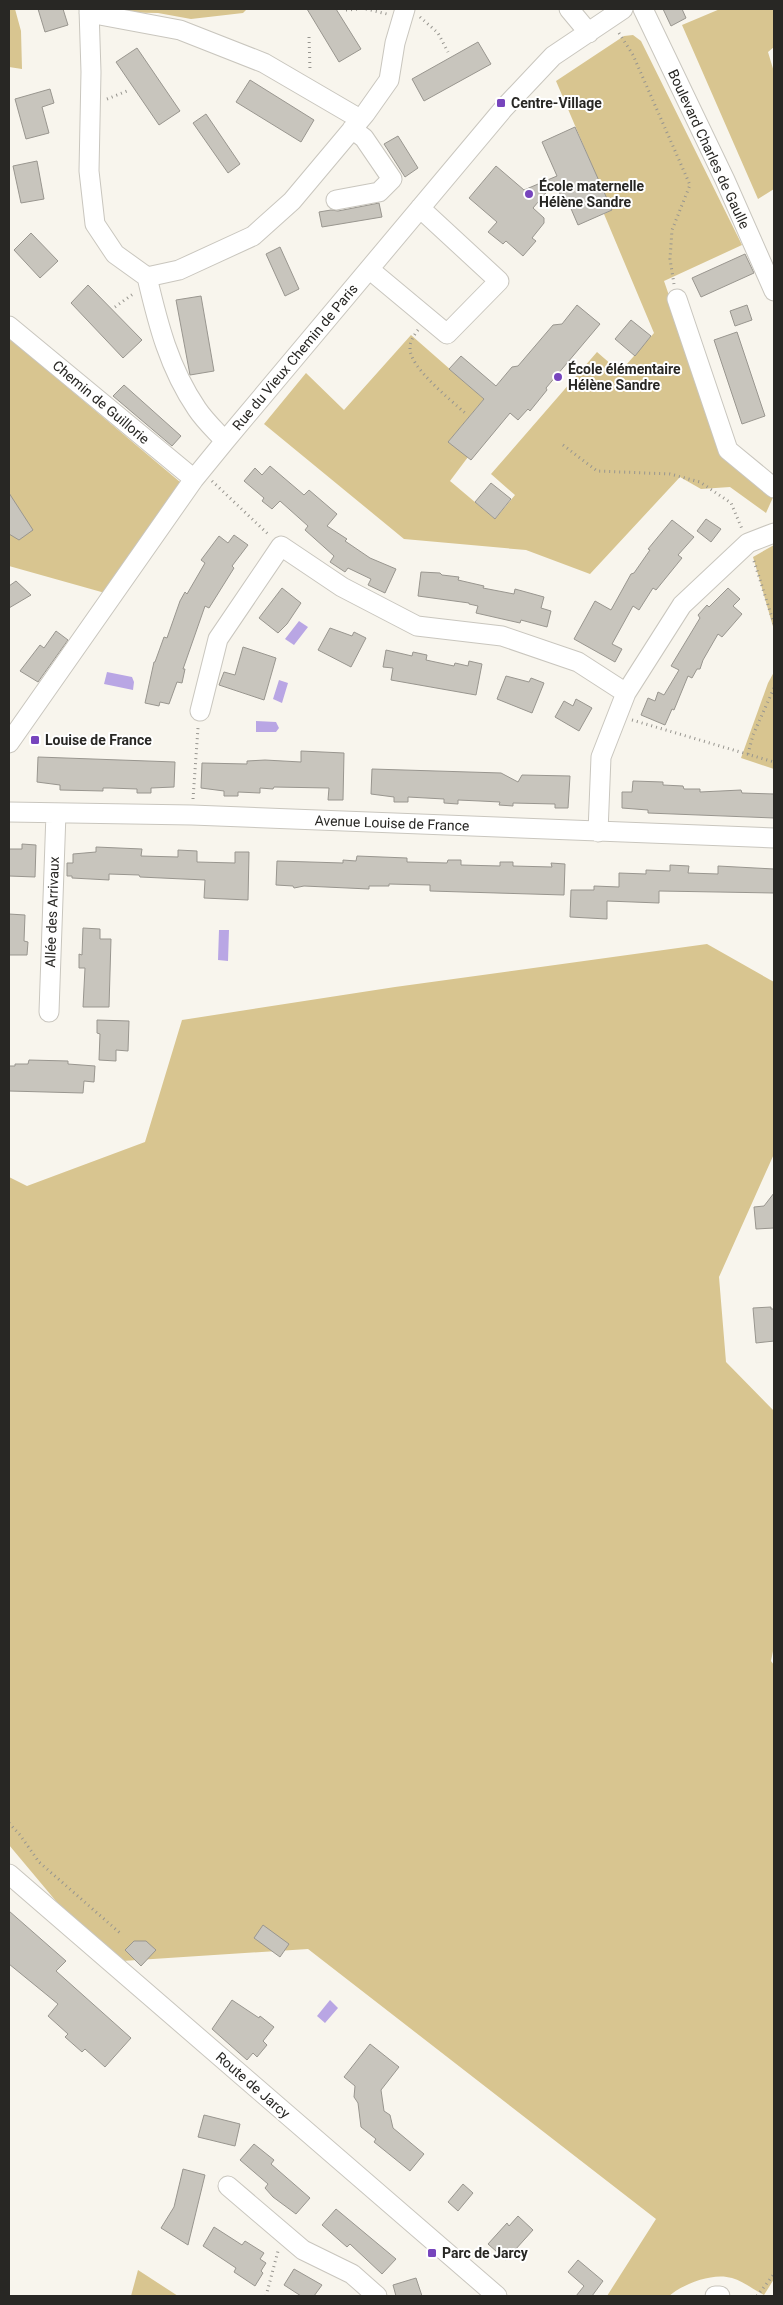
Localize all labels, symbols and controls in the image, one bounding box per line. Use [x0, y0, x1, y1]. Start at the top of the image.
street label: Boulevard Charles de Gaulle [665, 67, 753, 231]
place label: Centre-Village [511, 95, 602, 111]
marker: Centre-Village [495, 97, 507, 109]
place label: École maternelle Hélène Sandre [539, 177, 645, 210]
marker: École maternelle Hélène Sandre [523, 188, 535, 200]
street label: Rue du Vieux Chemin de Paris [229, 281, 361, 433]
street label: Chemin de Guillorie [50, 357, 152, 447]
place label: École élémentaire Hélène Sandre [568, 360, 681, 393]
marker: École élémentaire Hélène Sandre [552, 371, 564, 383]
place label: Louise de France [45, 732, 152, 748]
marker: Louise de France [29, 734, 41, 746]
street label: Avenue Louise de France [314, 812, 470, 834]
street label: Allée des Arrivaux [42, 856, 62, 968]
street label: Route de Jarcy [213, 2049, 293, 2122]
place label: Parc de Jarcy [442, 2245, 529, 2261]
marker: Parc de Jarcy [426, 2247, 438, 2259]

